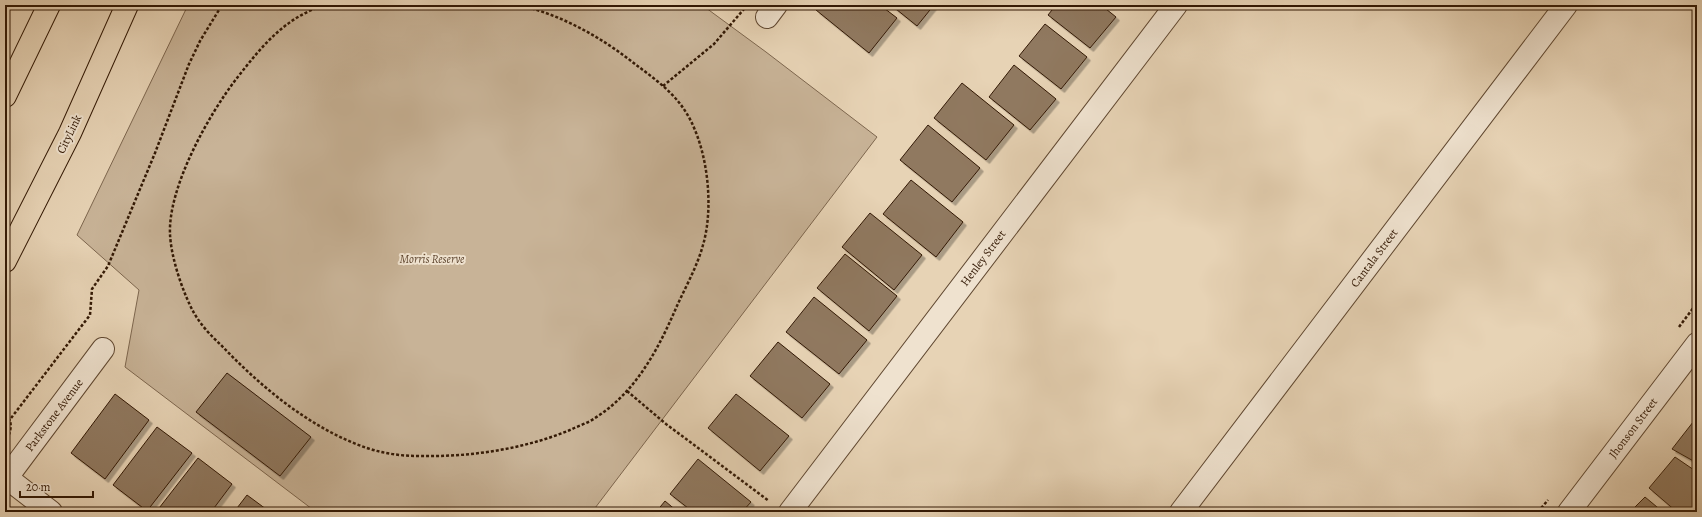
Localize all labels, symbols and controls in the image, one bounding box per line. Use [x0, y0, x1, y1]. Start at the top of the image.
street label: CityLink [53, 112, 85, 156]
street label: Cantala Street [1347, 225, 1401, 291]
street label: Henley Street [957, 227, 1009, 289]
park label: Morris Reserve [400, 251, 465, 267]
street label: Parkstone Avenue [21, 375, 87, 455]
street label: Jhonson Street [1605, 394, 1661, 462]
scale bar [20, 473, 93, 499]
text: 20 m [26, 479, 50, 495]

